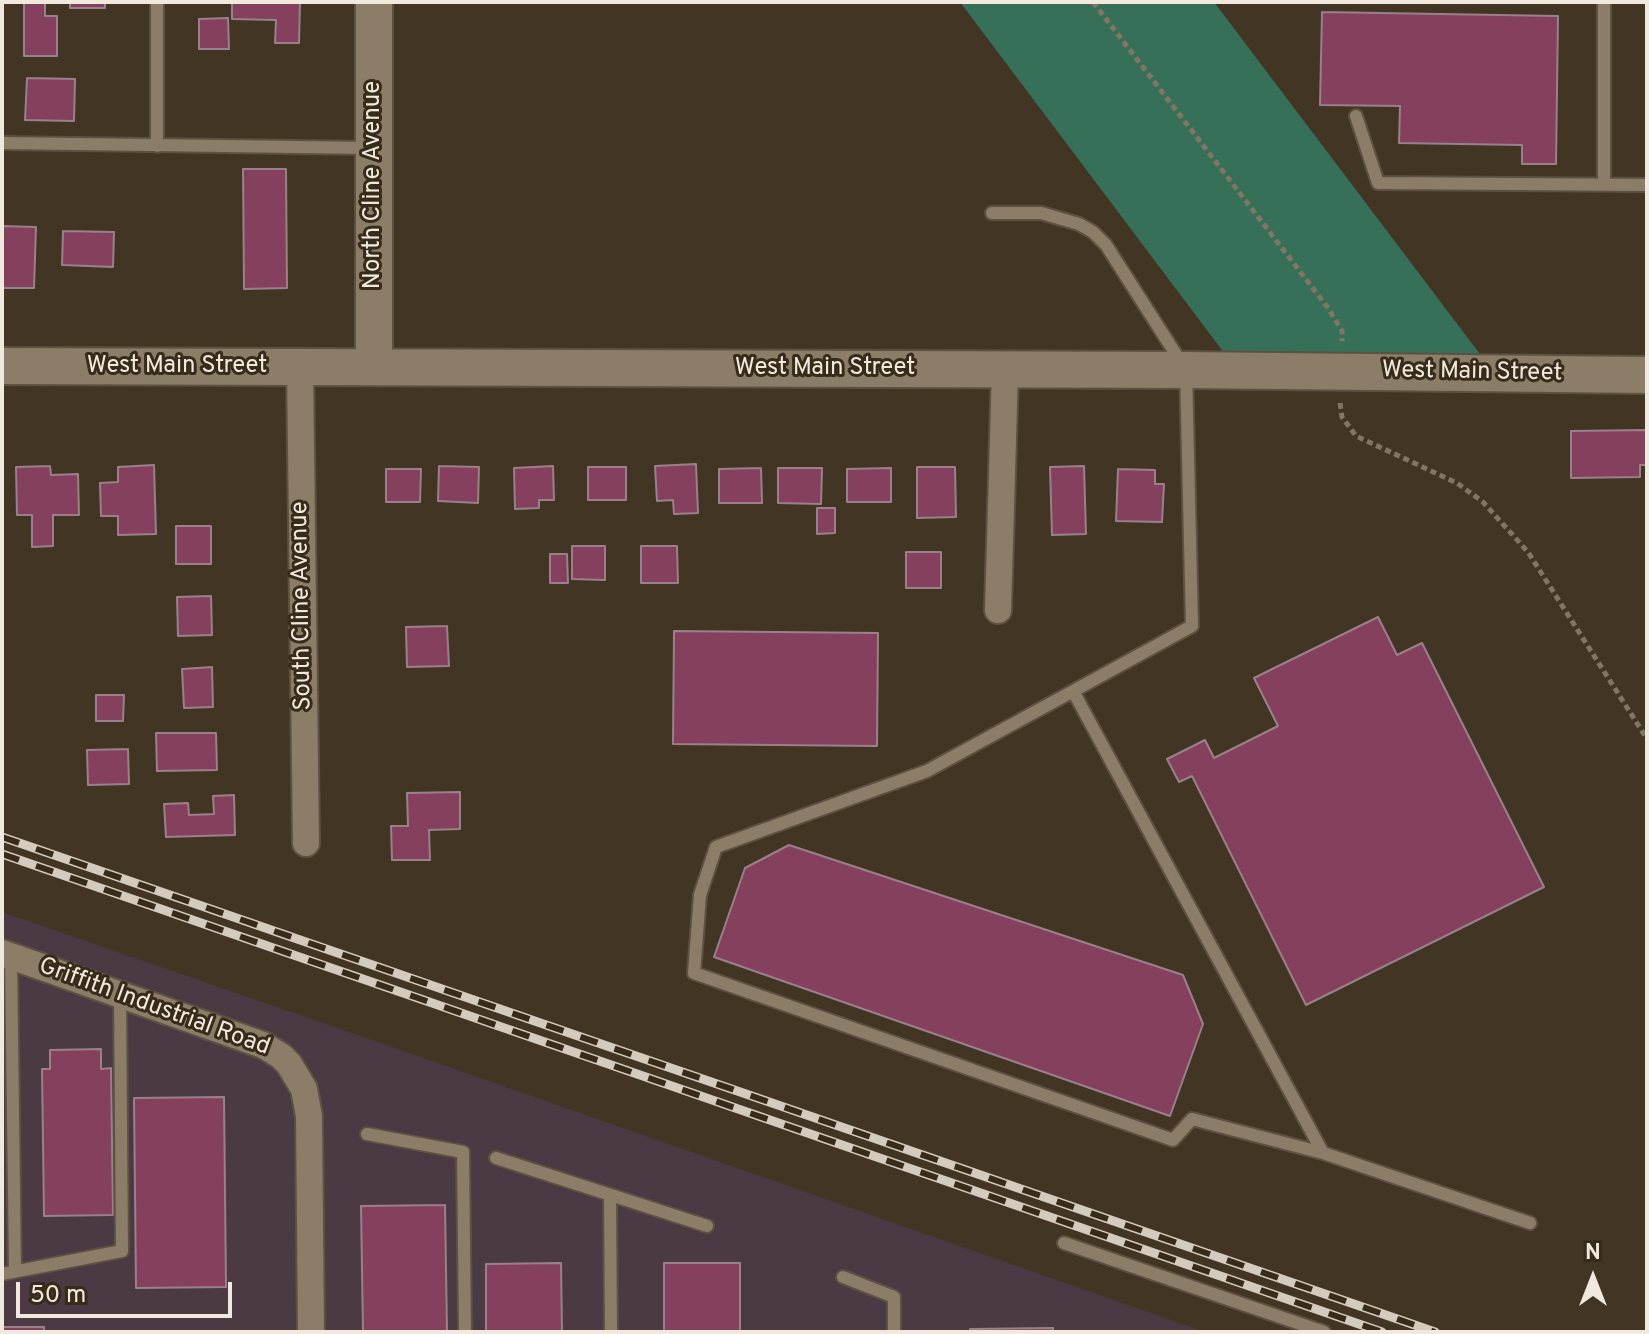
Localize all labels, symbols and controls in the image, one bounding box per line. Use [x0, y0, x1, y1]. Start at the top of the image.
street label: North Cline Avenue [360, 81, 388, 289]
street label: West Main Street [87, 353, 267, 381]
street label: West Main Street [735, 355, 915, 383]
street label: West Main Street [1381, 357, 1563, 389]
street label: South Cline Avenue [287, 501, 319, 711]
street label: Griffith Industrial Road [34, 953, 274, 1063]
north arrow [1553, 1238, 1633, 1318]
text: N [1585, 1240, 1601, 1267]
scale bar [20, 1266, 236, 1316]
text: 50 m [30, 1281, 86, 1311]

